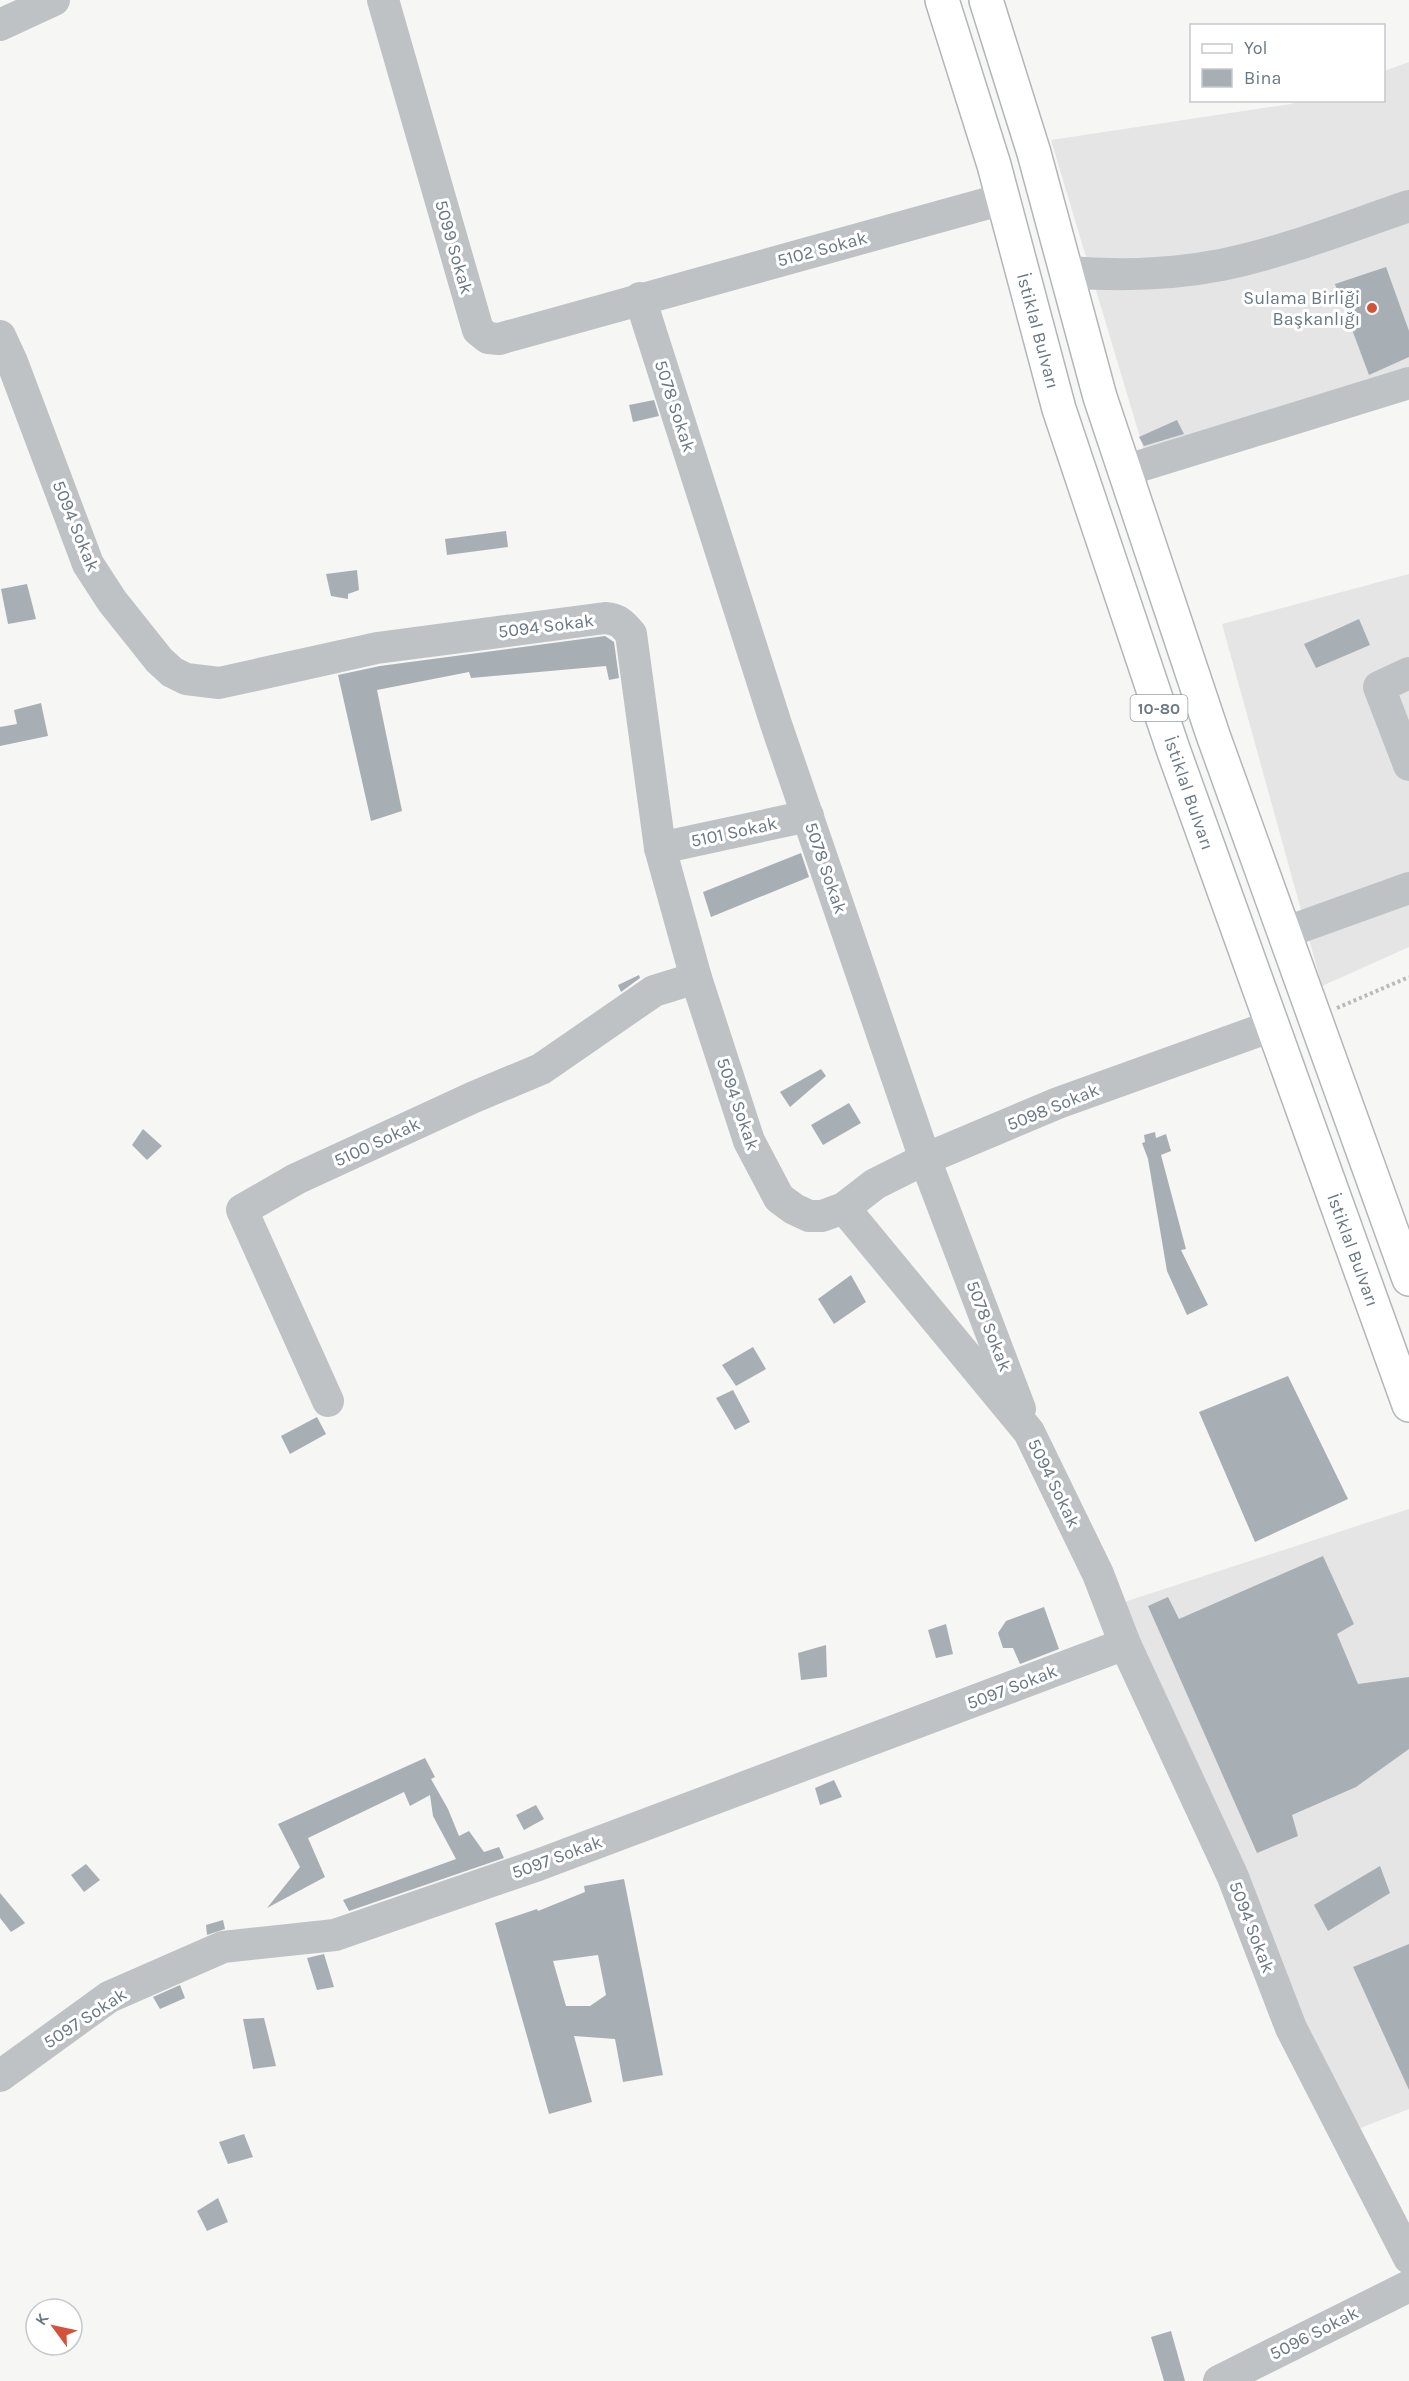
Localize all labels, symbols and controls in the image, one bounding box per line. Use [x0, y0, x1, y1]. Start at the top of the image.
legend [1190, 24, 1385, 102]
text: Yol [1244, 37, 1268, 59]
text: Bina [1244, 67, 1281, 89]
street label: 5099 Sokak [430, 197, 478, 297]
street label: 5102 Sokak [775, 226, 869, 272]
street label: İstiklal Bulvarı [1012, 271, 1064, 391]
place label: Sulama Birliği Başkanlığı [1243, 287, 1360, 330]
marker: Sulama Birliği Başkanlığı [1365, 301, 1379, 315]
street label: 5078 Sokak [650, 357, 700, 455]
street label: 5094 Sokak [48, 477, 104, 575]
street label: 5094 Sokak [497, 609, 595, 643]
road number: 10-80 [1130, 695, 1188, 721]
street label: İstiklal Bulvarı [1159, 733, 1219, 853]
street label: 5101 Sokak [689, 812, 779, 852]
street label: 5078 Sokak [800, 819, 852, 917]
street label: 5094 Sokak [712, 1055, 764, 1153]
street label: 5098 Sokak [1004, 1079, 1102, 1135]
street label: 5100 Sokak [330, 1112, 424, 1172]
street label: İstiklal Bulvarı [1322, 1190, 1384, 1310]
street label: 5078 Sokak [962, 1277, 1016, 1375]
street label: 5094 Sokak [1023, 1435, 1085, 1531]
street label: 5097 Sokak [964, 1660, 1060, 1714]
street label: 5097 Sokak [509, 1830, 605, 1884]
street label: 5094 Sokak [1224, 1878, 1280, 1976]
street label: 5097 Sokak [39, 1983, 131, 2053]
north arrow [24, 2297, 84, 2357]
street label: 5096 Sokak [1266, 2301, 1362, 2365]
text: K [31, 2309, 53, 2329]

